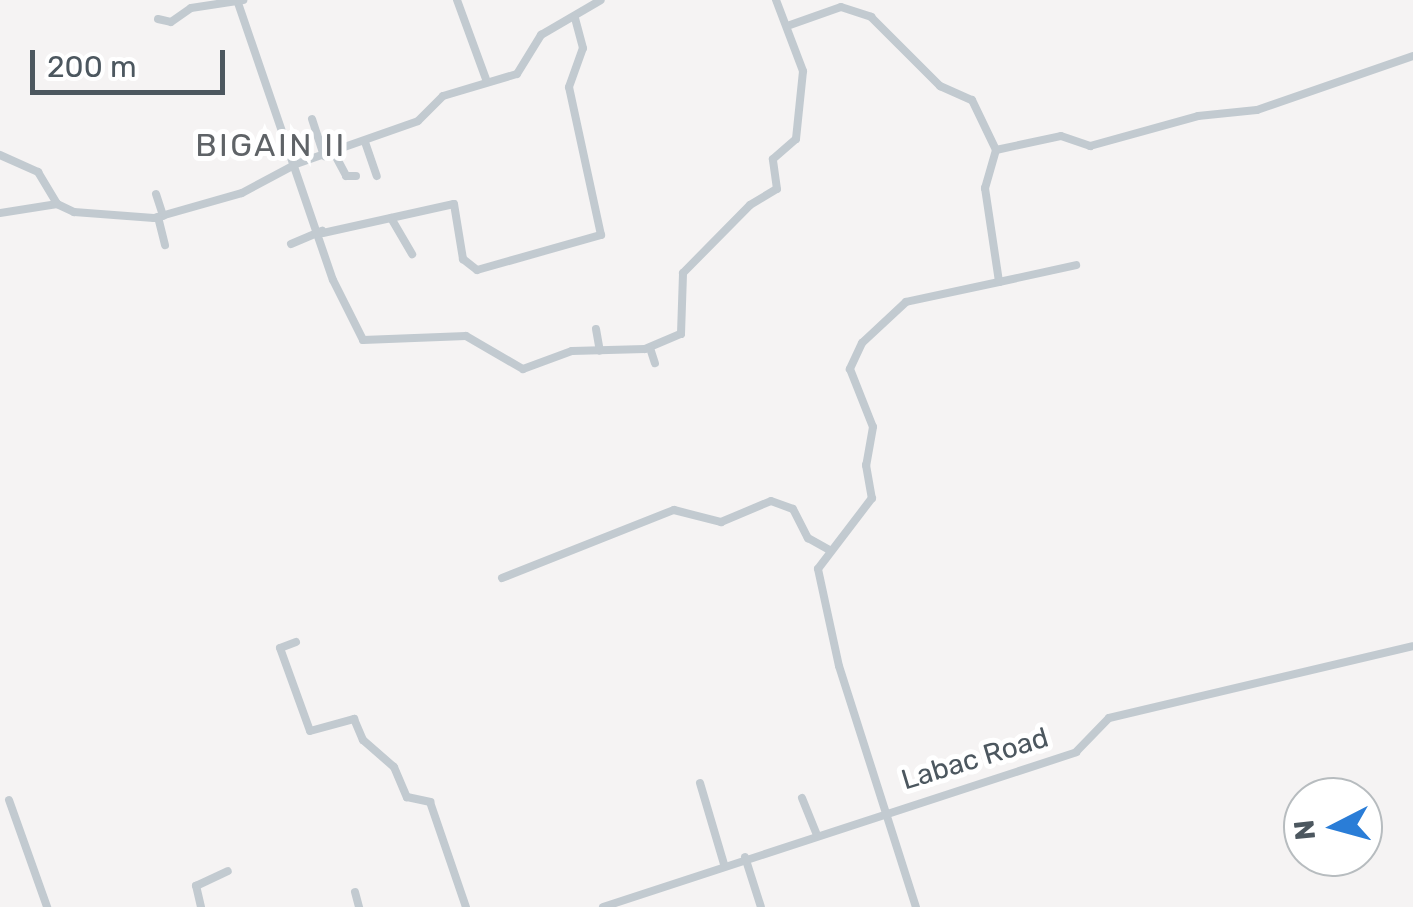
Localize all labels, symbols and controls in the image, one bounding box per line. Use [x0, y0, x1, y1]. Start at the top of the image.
scale bar [35, 30, 230, 92]
text: 200 m [47, 49, 137, 85]
district label: BIGAIN II [195, 126, 347, 164]
street label: Labac Road [897, 721, 1053, 797]
north arrow [1283, 777, 1383, 877]
text: N [1287, 818, 1322, 842]

